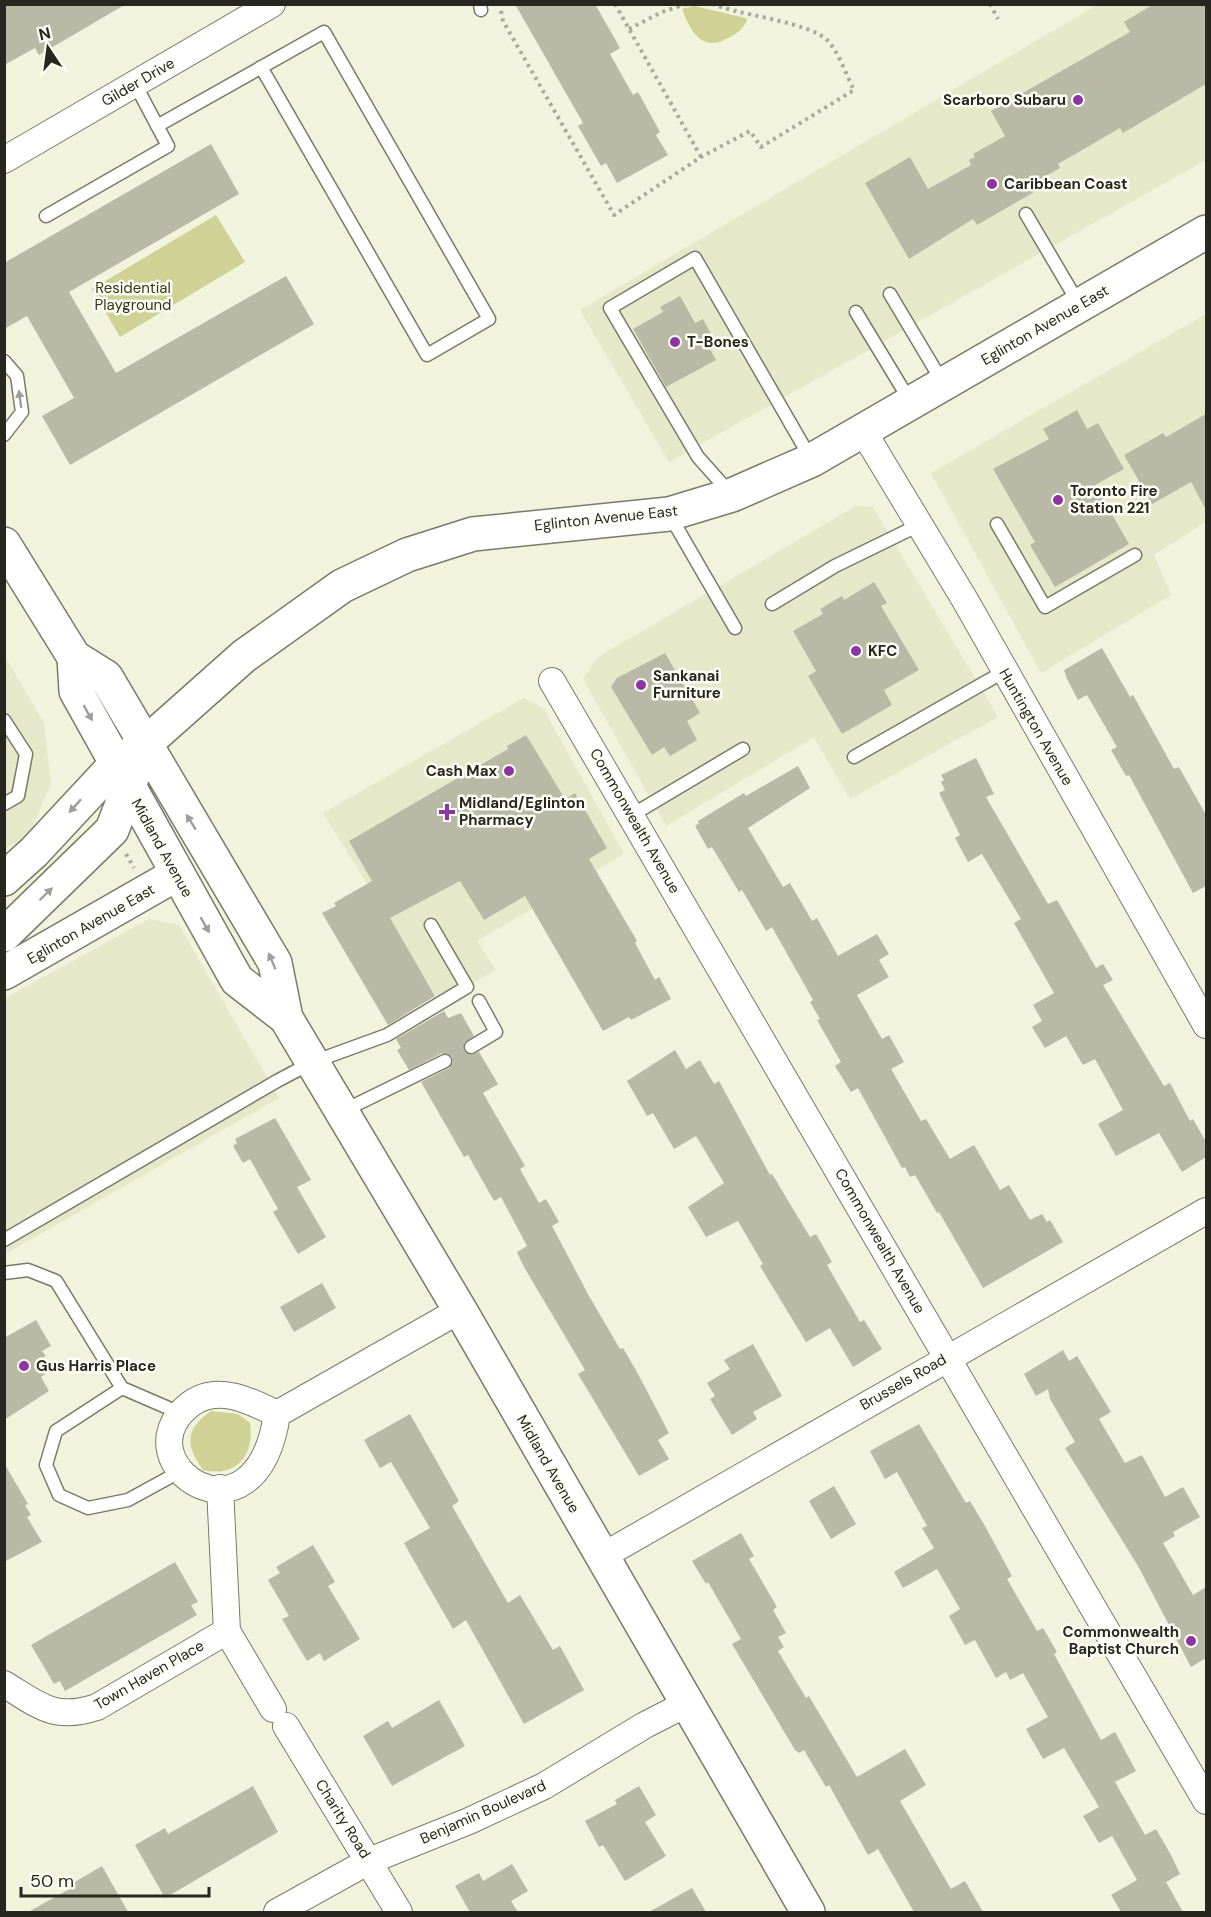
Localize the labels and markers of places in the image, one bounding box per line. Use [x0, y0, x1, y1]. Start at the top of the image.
place label: Scarboro Subaru [943, 90, 1066, 110]
marker: Scarboro Subaru [1071, 93, 1085, 107]
place label: Caribbean Coast [1004, 174, 1128, 194]
marker: Caribbean Coast [985, 177, 999, 191]
place label: T-Bones [687, 332, 749, 352]
marker: T-Bones [668, 335, 682, 349]
place label: Toronto Fire Station 221 [1070, 481, 1158, 518]
marker: Toronto Fire Station 221 [1051, 493, 1065, 507]
place label: KFC [868, 641, 897, 661]
marker: KFC [849, 644, 863, 658]
place label: Sankanai Furniture [653, 666, 721, 703]
marker: Sankanai Furniture [634, 678, 648, 692]
place label: Cash Max [426, 761, 497, 781]
marker: Cash Max [502, 764, 516, 778]
place label: Midland/Eglinton Pharmacy [459, 793, 585, 830]
marker: Midland/Eglinton Pharmacy [440, 805, 454, 819]
place label: Gus Harris Place [36, 1356, 156, 1376]
marker: Gus Harris Place [17, 1359, 31, 1373]
place label: Commonwealth Baptist Church [1063, 1622, 1179, 1659]
marker: Commonwealth Baptist Church [1184, 1634, 1198, 1648]

